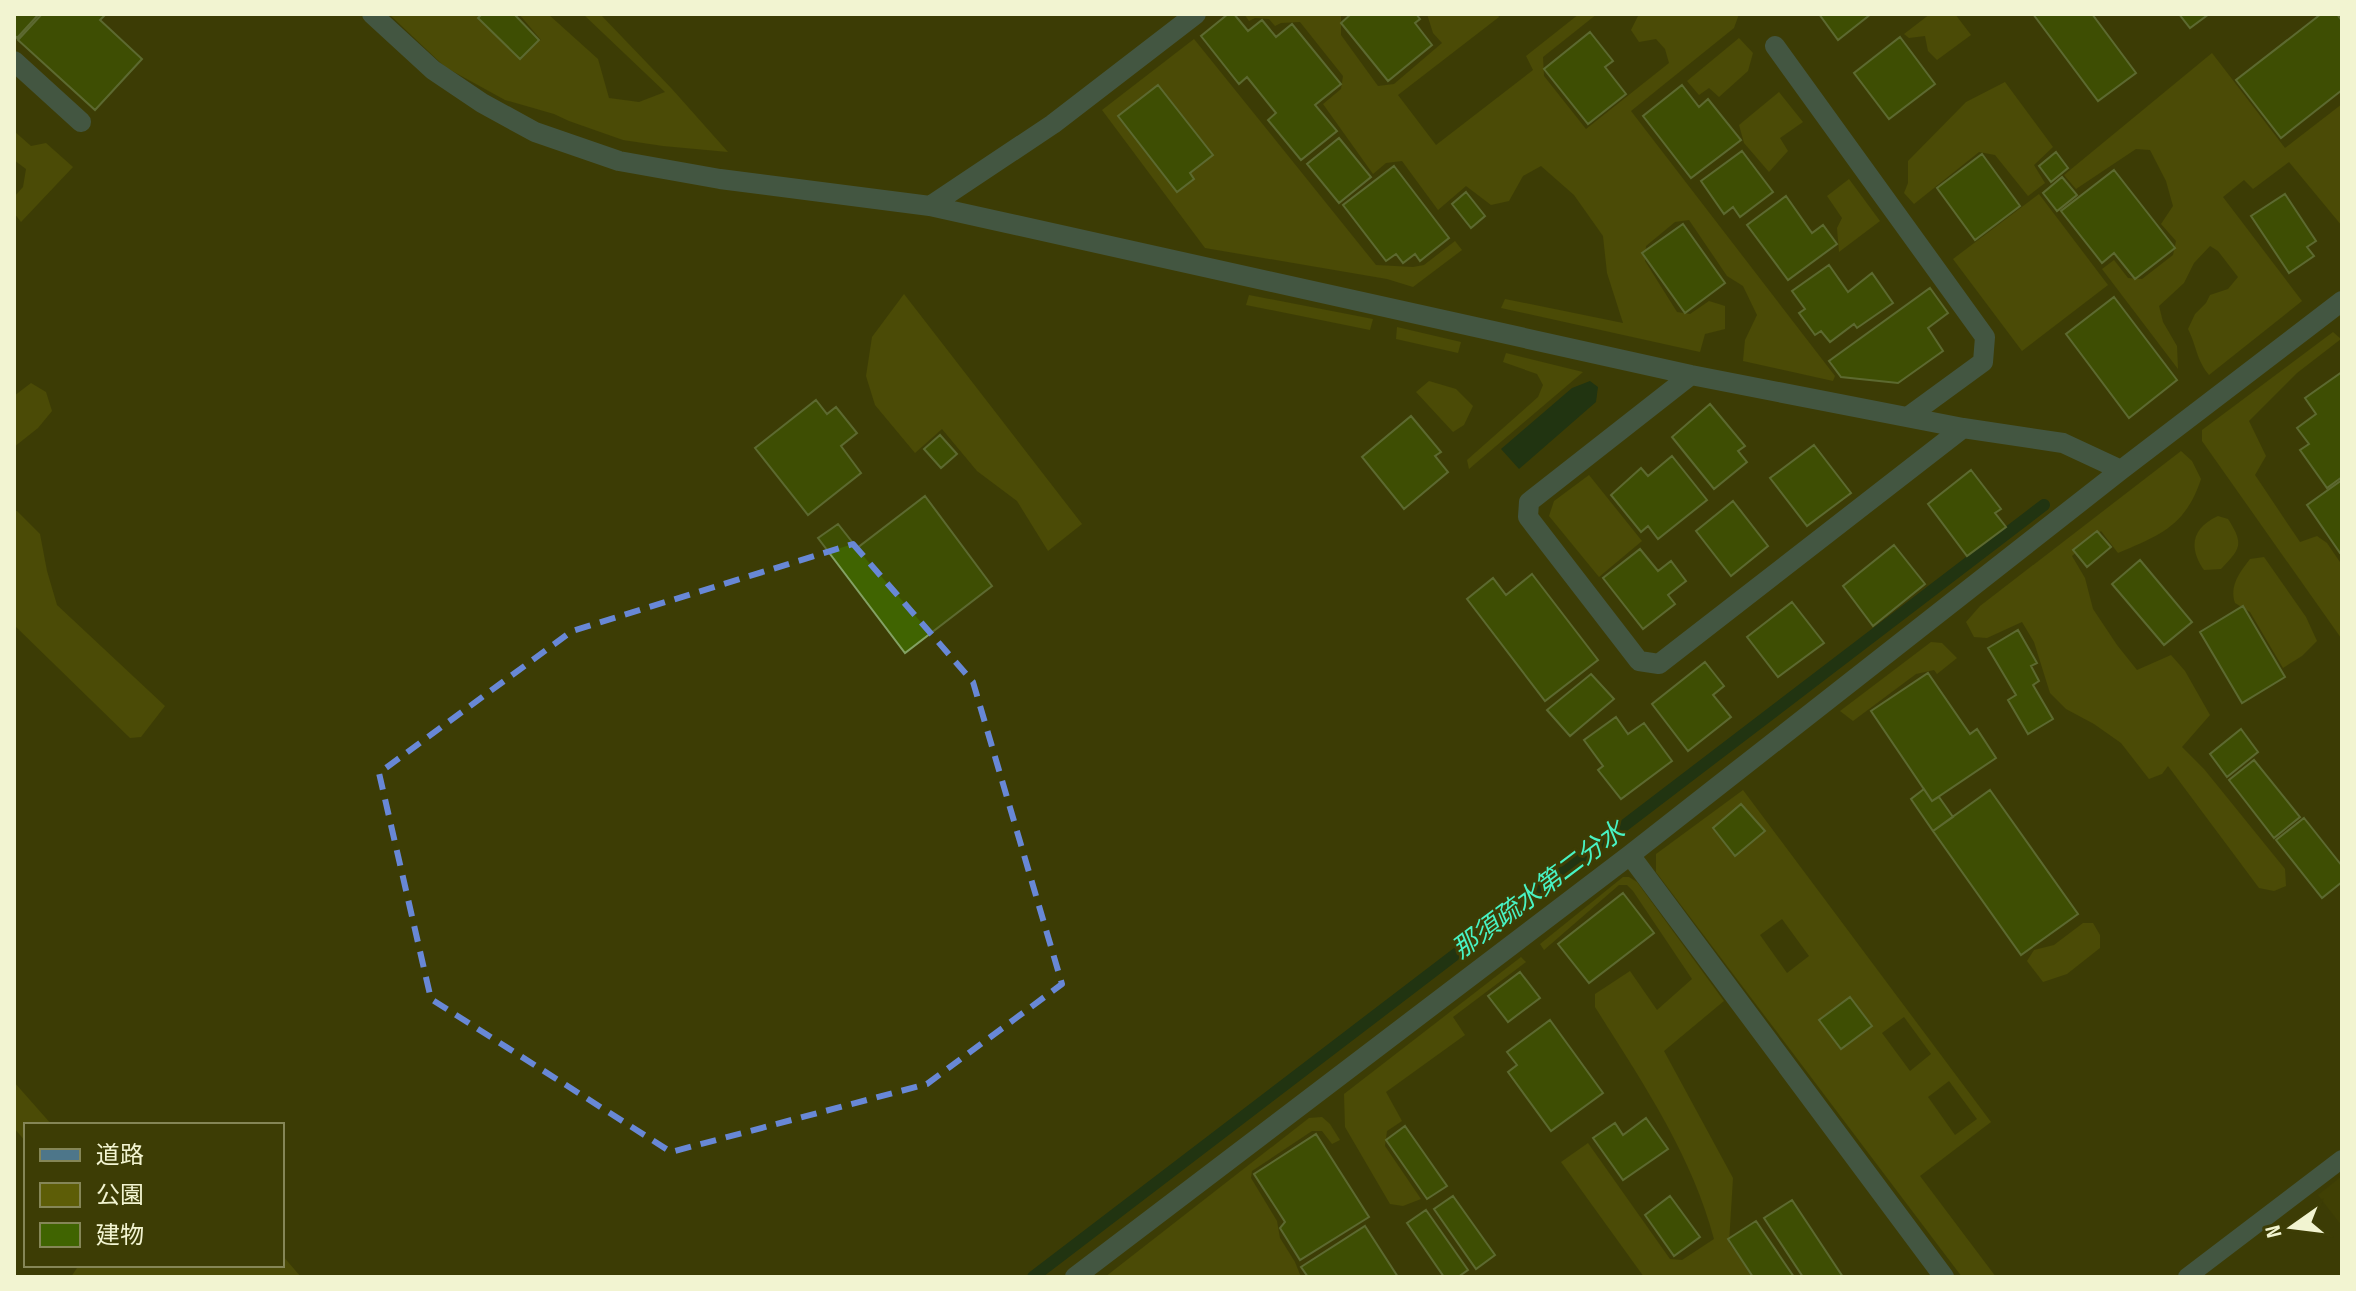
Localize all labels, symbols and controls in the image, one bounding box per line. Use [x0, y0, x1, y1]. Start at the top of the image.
water label: 那須疏水第二分水 [1447, 814, 1634, 966]
legend [24, 1123, 284, 1267]
text: 道路 [96, 1141, 144, 1170]
text: 公園 [96, 1181, 144, 1210]
north arrow [2252, 1187, 2332, 1267]
text: 建物 [96, 1221, 144, 1250]
text: N [2260, 1223, 2289, 1240]

